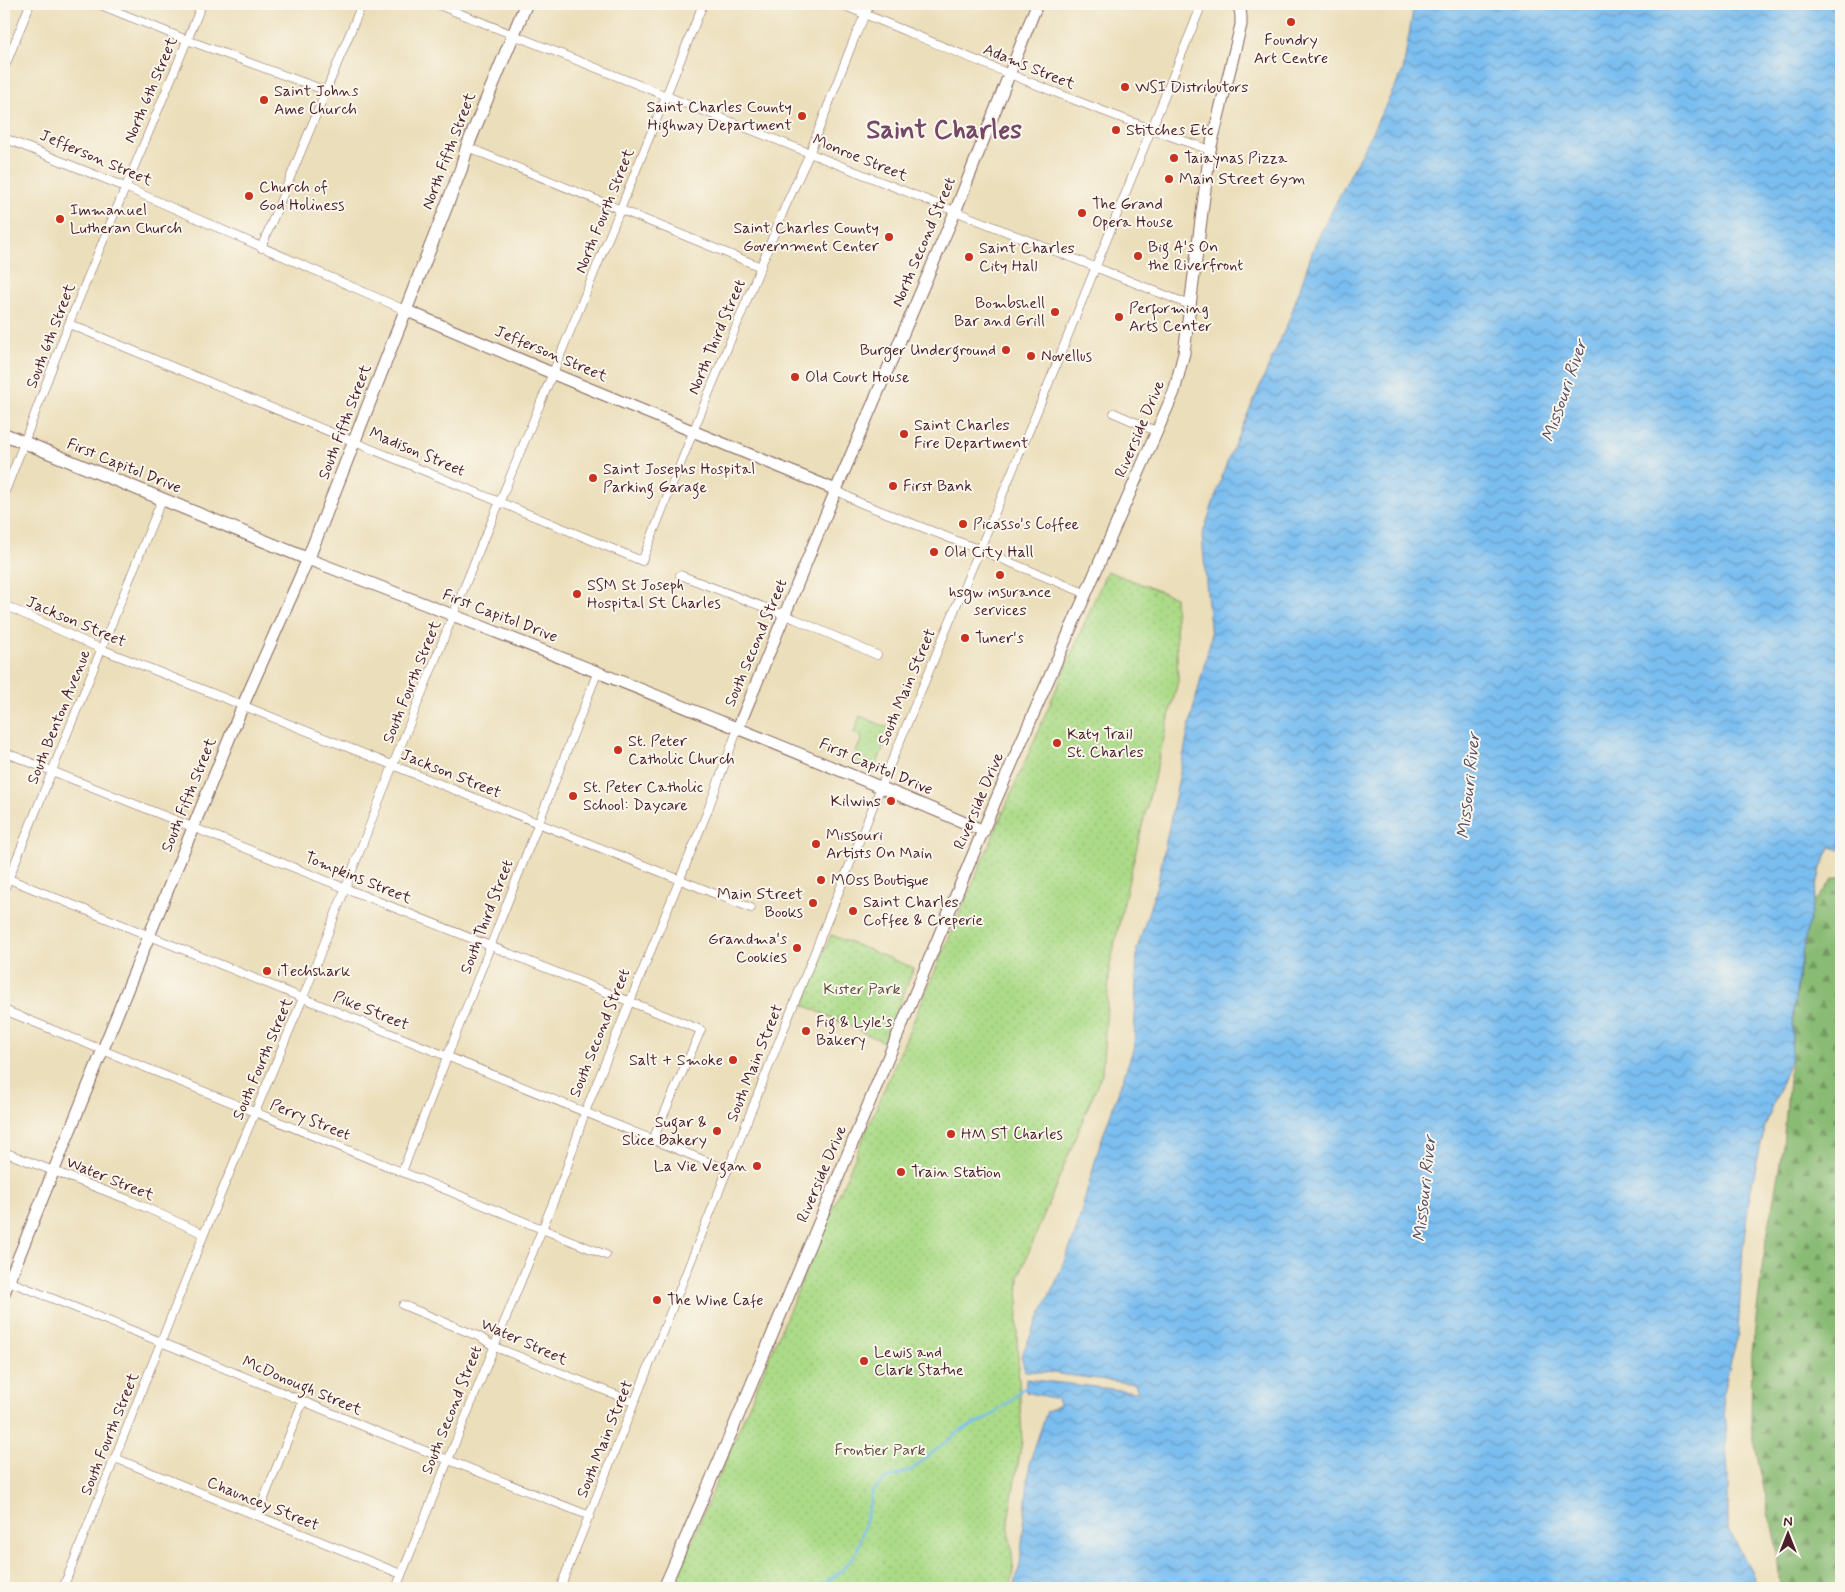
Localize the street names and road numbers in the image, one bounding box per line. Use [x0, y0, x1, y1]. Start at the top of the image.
street label: North 6th Street [119, 33, 183, 146]
street label: Adams Street [980, 39, 1079, 95]
street label: North Fifth Street [417, 89, 481, 213]
street label: Jefferson Street [37, 125, 156, 191]
street label: Monroe Street [809, 129, 911, 187]
street label: North Fourth Street [570, 145, 640, 277]
street label: North Second Street [887, 174, 961, 310]
street label: North Third Street [683, 276, 751, 398]
street label: South 6th Street [21, 280, 81, 392]
street label: Jefferson Street [492, 321, 611, 387]
street label: South Fifth Street [313, 361, 377, 483]
street label: Riverside Drive [1110, 377, 1170, 481]
street label: Madison Street [366, 422, 468, 482]
street label: First Capitol Drive [64, 433, 184, 499]
street label: South Second Street [720, 576, 792, 710]
street label: First Capitol Drive [439, 584, 561, 648]
street label: Jackson Street [23, 592, 129, 653]
street label: South Fourth Street [378, 617, 446, 747]
street label: South Main Street [873, 625, 941, 749]
street label: South Benton Avenue [22, 646, 96, 788]
street label: South Fifth Street [156, 734, 222, 855]
street label: First Capitol Drive [816, 734, 936, 800]
street label: Jackson Street [398, 744, 505, 804]
street label: Riverside Drive [949, 749, 1009, 853]
street label: Tompkins Street [302, 847, 415, 909]
street label: South Third Street [456, 857, 518, 977]
street label: South Second Street [565, 966, 635, 1100]
street label: Pike Street [330, 986, 412, 1036]
street label: South Fourth Street [228, 994, 298, 1123]
street label: South Main Street [722, 1001, 788, 1125]
street label: Perry Street [267, 1094, 353, 1146]
street label: Riverside Drive [792, 1122, 852, 1226]
street label: Water Street [63, 1152, 158, 1206]
street label: Water Street [477, 1314, 571, 1371]
street label: South Second Street [417, 1343, 487, 1477]
street label: McDonough Street [239, 1351, 366, 1422]
street label: South Fourth Street [76, 1369, 144, 1499]
street label: South Main Street [572, 1377, 638, 1501]
street label: Chauncey Street [204, 1472, 323, 1536]

